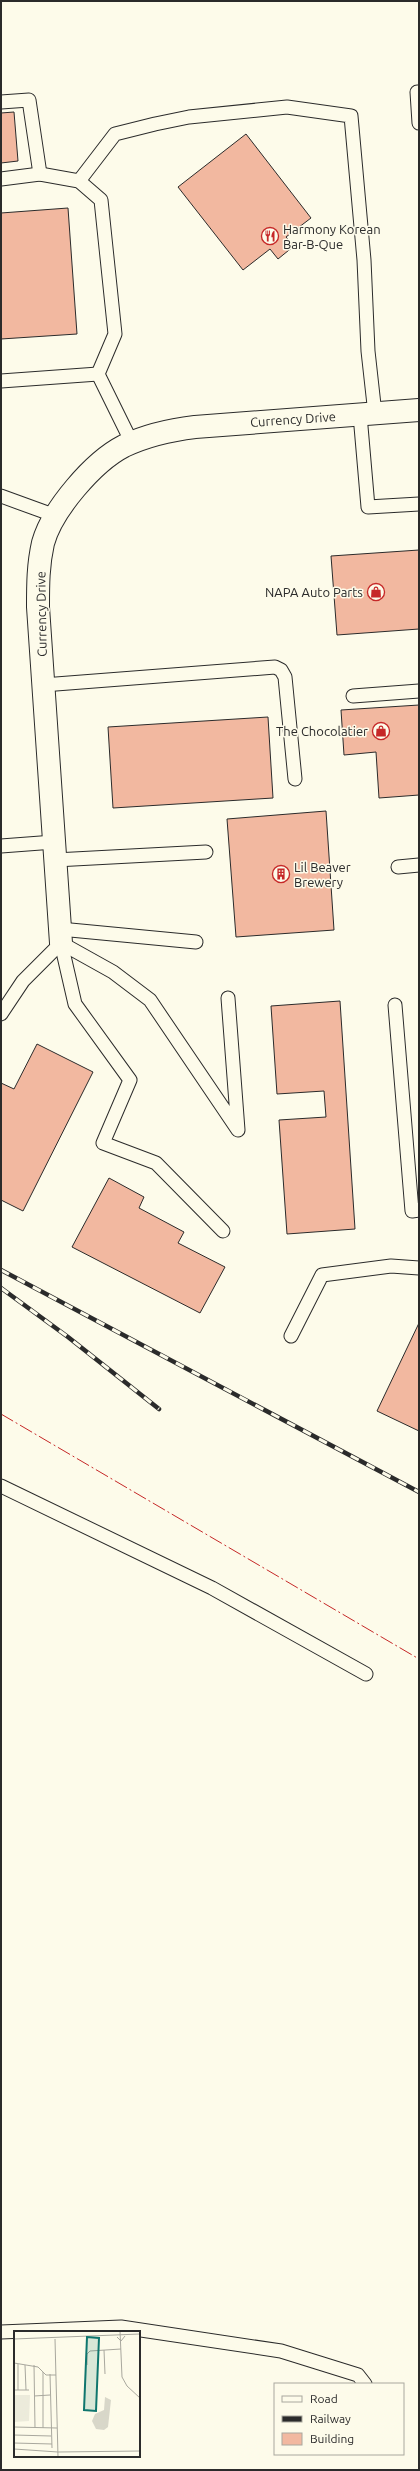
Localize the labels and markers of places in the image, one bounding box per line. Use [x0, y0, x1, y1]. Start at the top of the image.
place label: Harmony Korean Bar-B-Que [283, 222, 381, 252]
restaurant icon: Harmony Korean Bar-B-Que [260, 226, 280, 246]
shop icon: NAPA Auto Parts [366, 582, 386, 602]
place label: NAPA Auto Parts [265, 585, 363, 599]
shop icon: The Chocolatier [371, 721, 391, 741]
place label: The Chocolatier [276, 724, 368, 738]
place label: Lil Beaver Brewery [294, 860, 351, 889]
building icon: Lil Beaver Brewery [271, 864, 291, 884]

